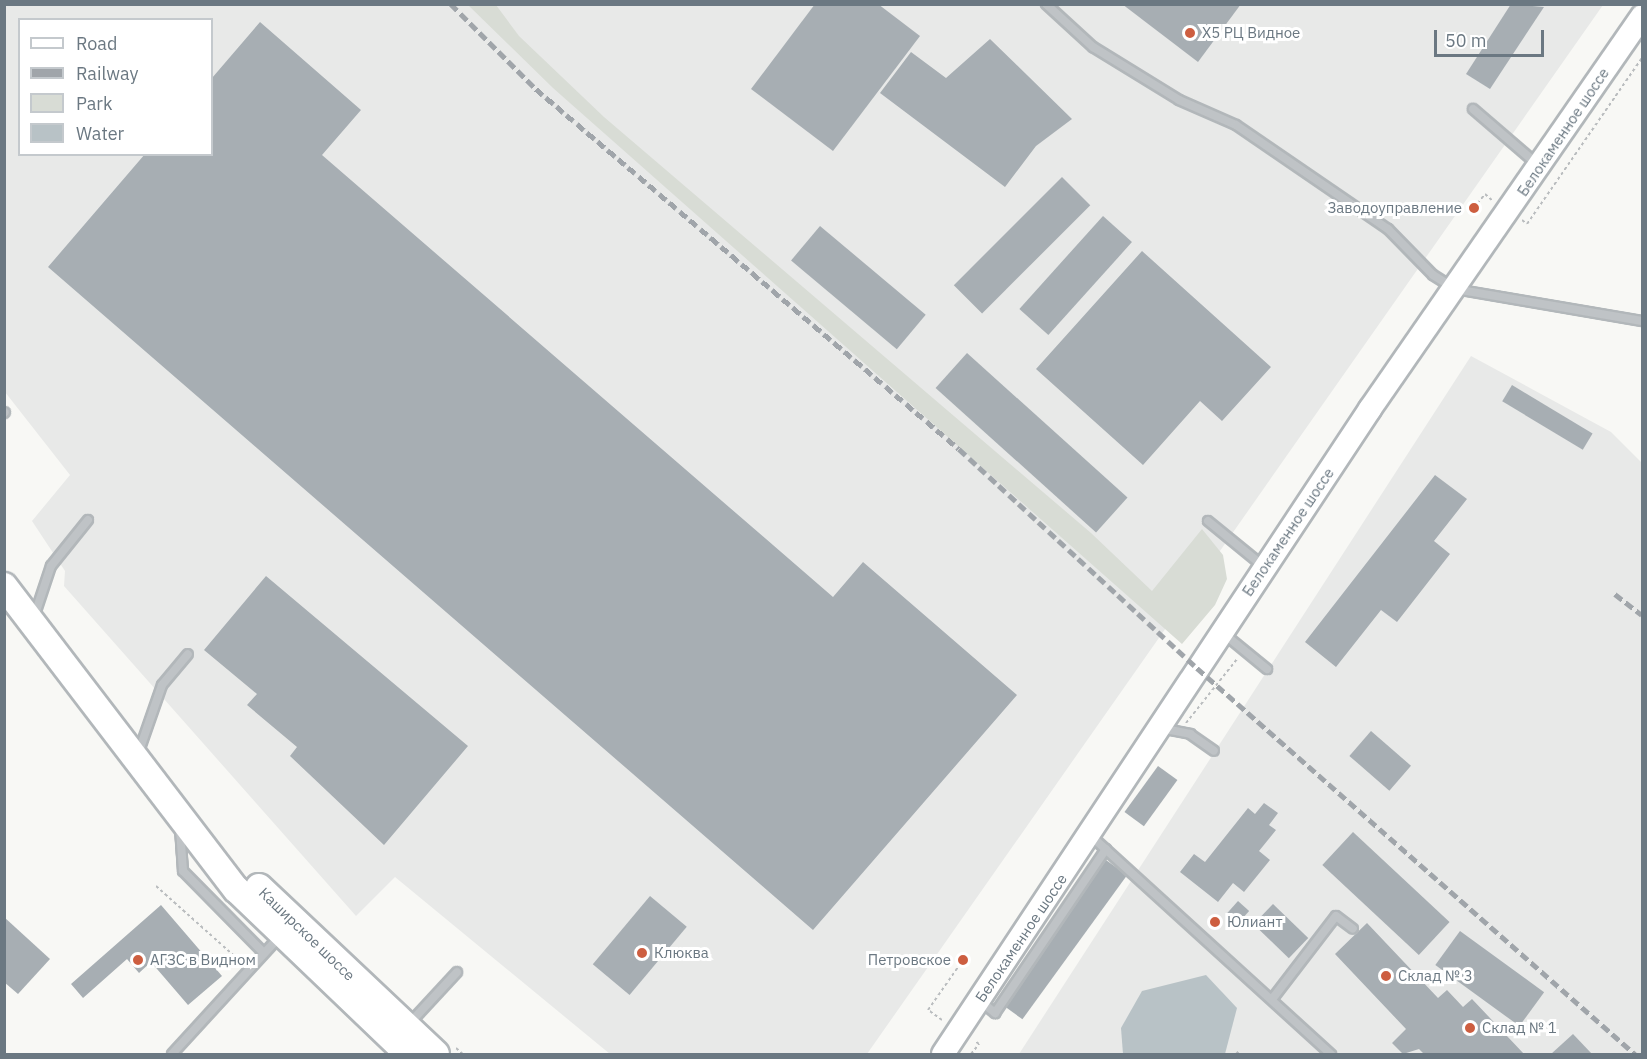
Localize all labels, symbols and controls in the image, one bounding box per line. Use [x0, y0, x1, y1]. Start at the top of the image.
legend [18, 18, 213, 156]
scale bar [1437, 18, 1546, 56]
place label: X5 РЦ Видное [1202, 24, 1300, 42]
marker: X5 РЦ Видное [1183, 26, 1197, 40]
text: 50 m [1445, 29, 1487, 52]
text: Road [76, 32, 117, 55]
text: Railway [76, 62, 138, 85]
street label: Белокаменное шоссе [1513, 64, 1613, 200]
text: Park [76, 92, 112, 115]
text: Water [76, 122, 124, 145]
place label: Заводоуправление [1327, 199, 1462, 217]
marker: Заводоуправление [1467, 201, 1481, 215]
street label: Белокаменное шоссе [1238, 464, 1338, 600]
street label: Белокаменное шоссе [971, 870, 1071, 1006]
street label: Каширское шоссе [255, 884, 359, 984]
place label: Юлиант [1227, 913, 1282, 931]
marker: Юлиант [1208, 915, 1222, 929]
place label: Клюква [654, 944, 709, 962]
marker: Клюква [635, 946, 649, 960]
place label: АГЗС в Видном [150, 951, 256, 969]
place label: Петровское [868, 951, 951, 969]
marker: АГЗС в Видном [131, 953, 145, 967]
marker: Петровское [956, 953, 970, 967]
place label: Склад № 3 [1398, 967, 1473, 985]
marker: Склад № 3 [1379, 969, 1393, 983]
place label: Склад № 1 [1482, 1019, 1557, 1037]
marker: Склад № 1 [1463, 1021, 1477, 1035]

